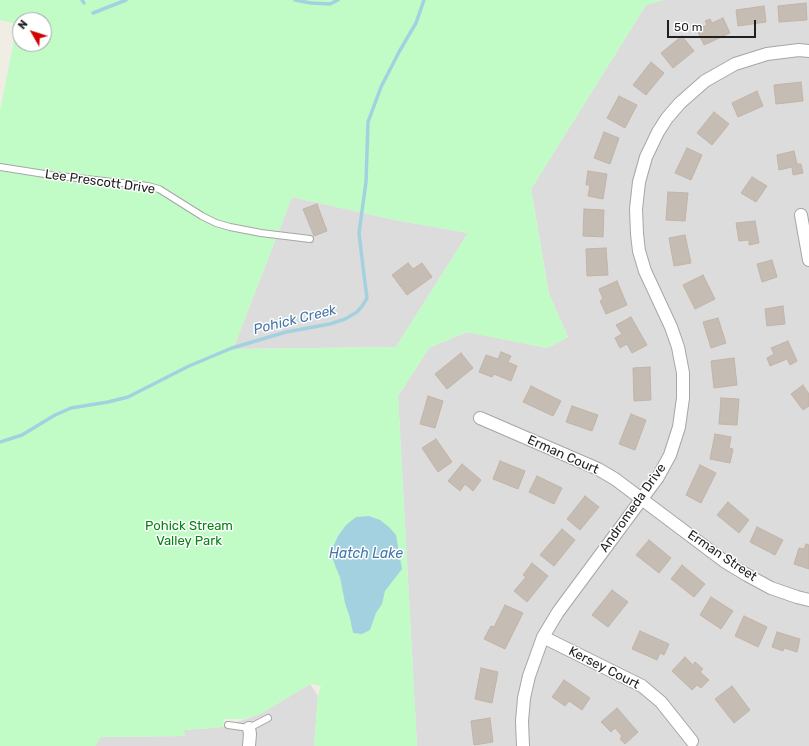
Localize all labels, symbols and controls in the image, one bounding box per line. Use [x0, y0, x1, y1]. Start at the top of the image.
north arrow [12, 12, 52, 52]
scale bar [669, 12, 758, 38]
text: N [16, 18, 31, 32]
text: 50 m [674, 20, 702, 34]
street label: Lee Prescott Drive [44, 167, 156, 197]
water label: Pohick Creek [252, 302, 338, 338]
street label: Erman Court [525, 432, 601, 478]
street label: Andromeda Drive [597, 461, 669, 555]
park label: Pohick Stream Valley Park [145, 518, 233, 549]
street label: Erman Street [684, 527, 760, 585]
water label: Hatch Lake [329, 546, 403, 562]
street label: Kersey Court [566, 643, 642, 693]

